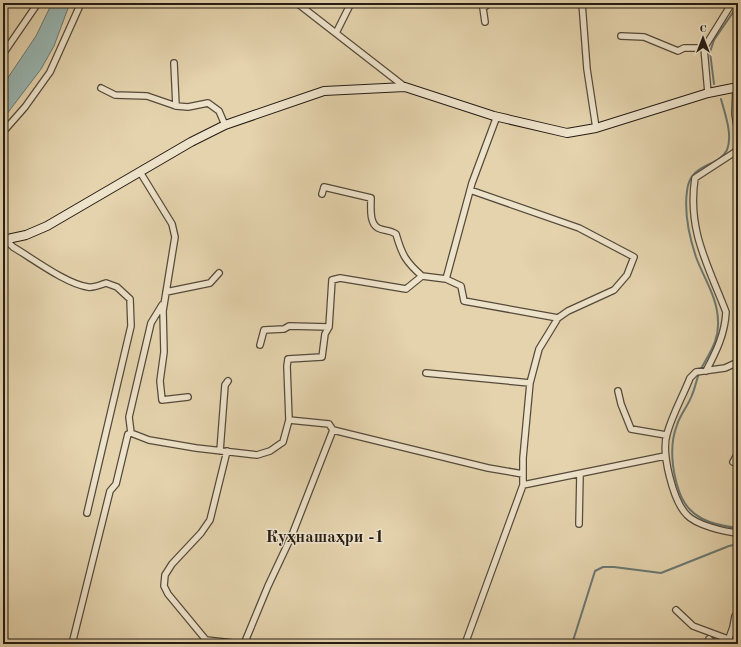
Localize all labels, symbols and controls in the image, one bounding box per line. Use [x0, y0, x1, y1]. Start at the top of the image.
north arrow [683, 18, 723, 58]
text: С [699, 24, 707, 35]
district label: Куҳнашаҳри -1 [266, 529, 384, 546]

